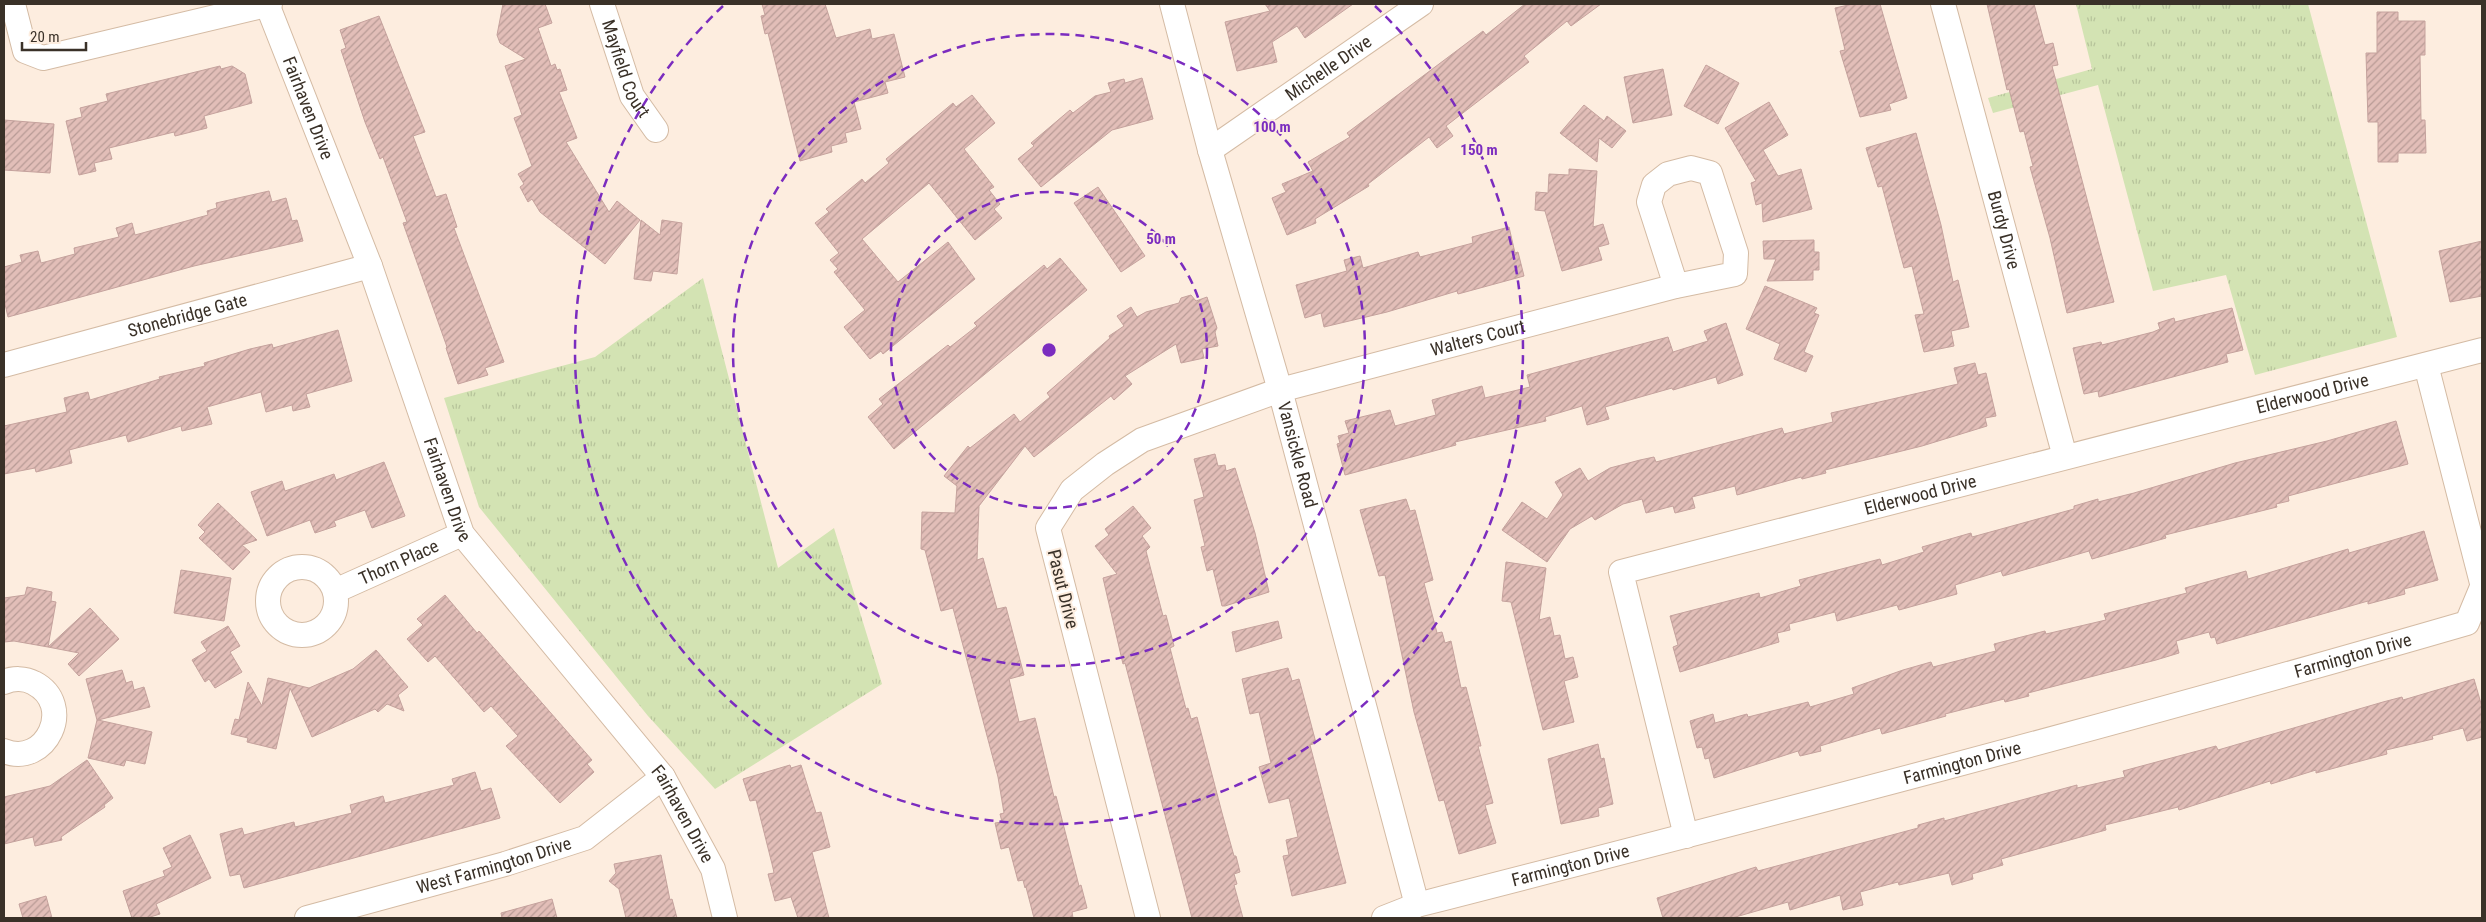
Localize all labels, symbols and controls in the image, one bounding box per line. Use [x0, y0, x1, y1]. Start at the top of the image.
street label: Mayfield Court [598, 17, 655, 121]
scale bar [22, 20, 86, 52]
text: 20 m [30, 28, 60, 46]
street label: Michelle Drive [1281, 31, 1375, 105]
street label: Fairhaven Drive [279, 54, 338, 162]
text: 100 m [1253, 118, 1291, 136]
text: 150 m [1460, 141, 1498, 159]
street label: Burdy Drive [1984, 188, 2025, 271]
text: 50 m [1146, 230, 1176, 248]
street label: Stonebridge Gate [125, 289, 249, 341]
street label: Walters Court [1428, 315, 1527, 360]
centre of rings [1040, 341, 1058, 359]
street label: Elderwood Drive [2254, 369, 2371, 418]
street label: Vansickle Road [1274, 400, 1322, 510]
street label: Fairhaven Drive [420, 435, 475, 546]
street label: Elderwood Drive [1862, 470, 1978, 519]
street label: Thorn Place [356, 535, 442, 589]
street label: Pasut Drive [1044, 547, 1083, 631]
street label: Farmington Drive [2292, 629, 2414, 682]
street label: Farmington Drive [1901, 737, 2023, 788]
street label: Fairhaven Drive [647, 760, 719, 866]
street label: West Farmington Drive [414, 832, 574, 898]
street label: Farmington Drive [1509, 840, 1632, 890]

